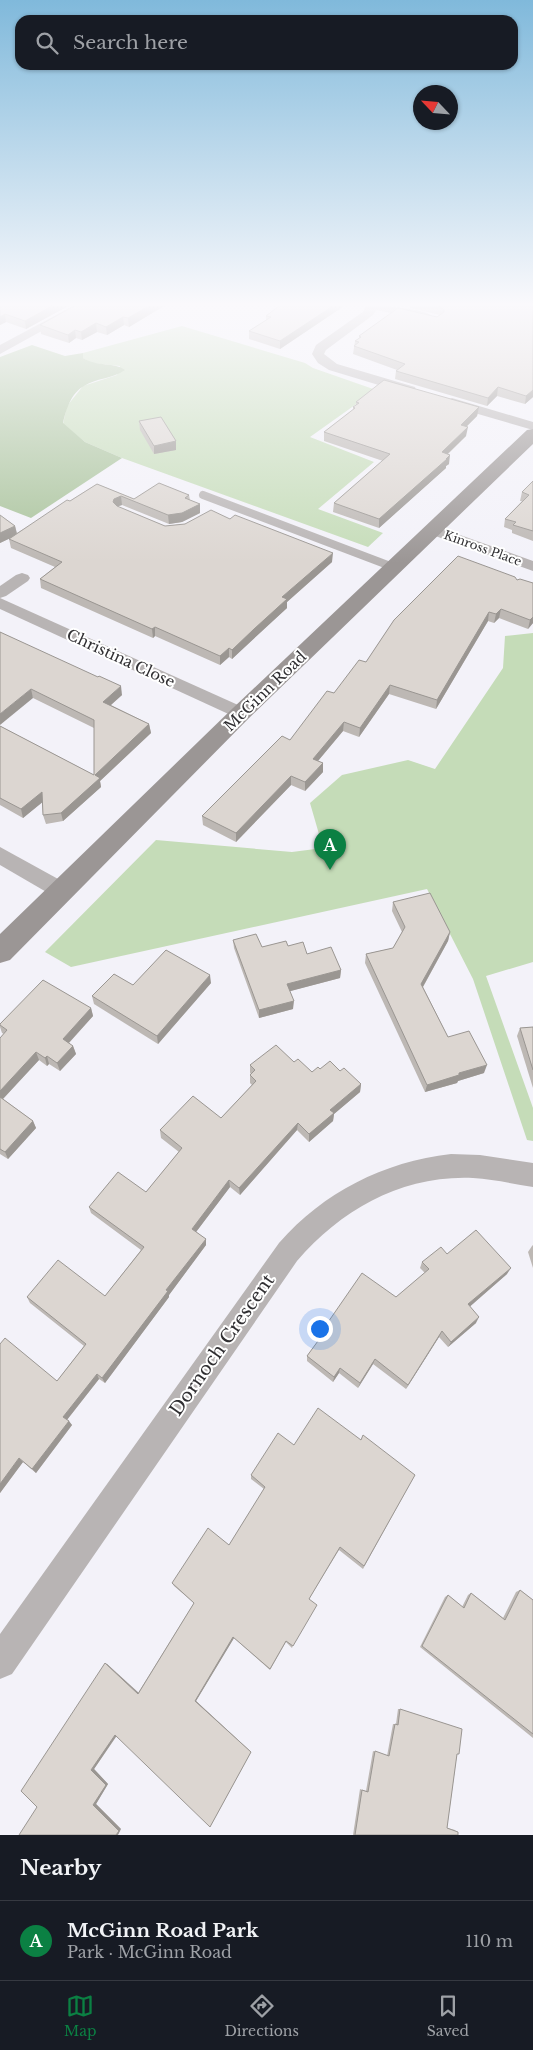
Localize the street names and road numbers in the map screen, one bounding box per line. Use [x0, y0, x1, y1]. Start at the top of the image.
street label: Kinross Place [442, 527, 524, 569]
street label: Christina Close [64, 625, 178, 691]
street label: McGinn Road [220, 647, 310, 735]
street label: Dornoch Crescent [165, 1270, 279, 1420]

